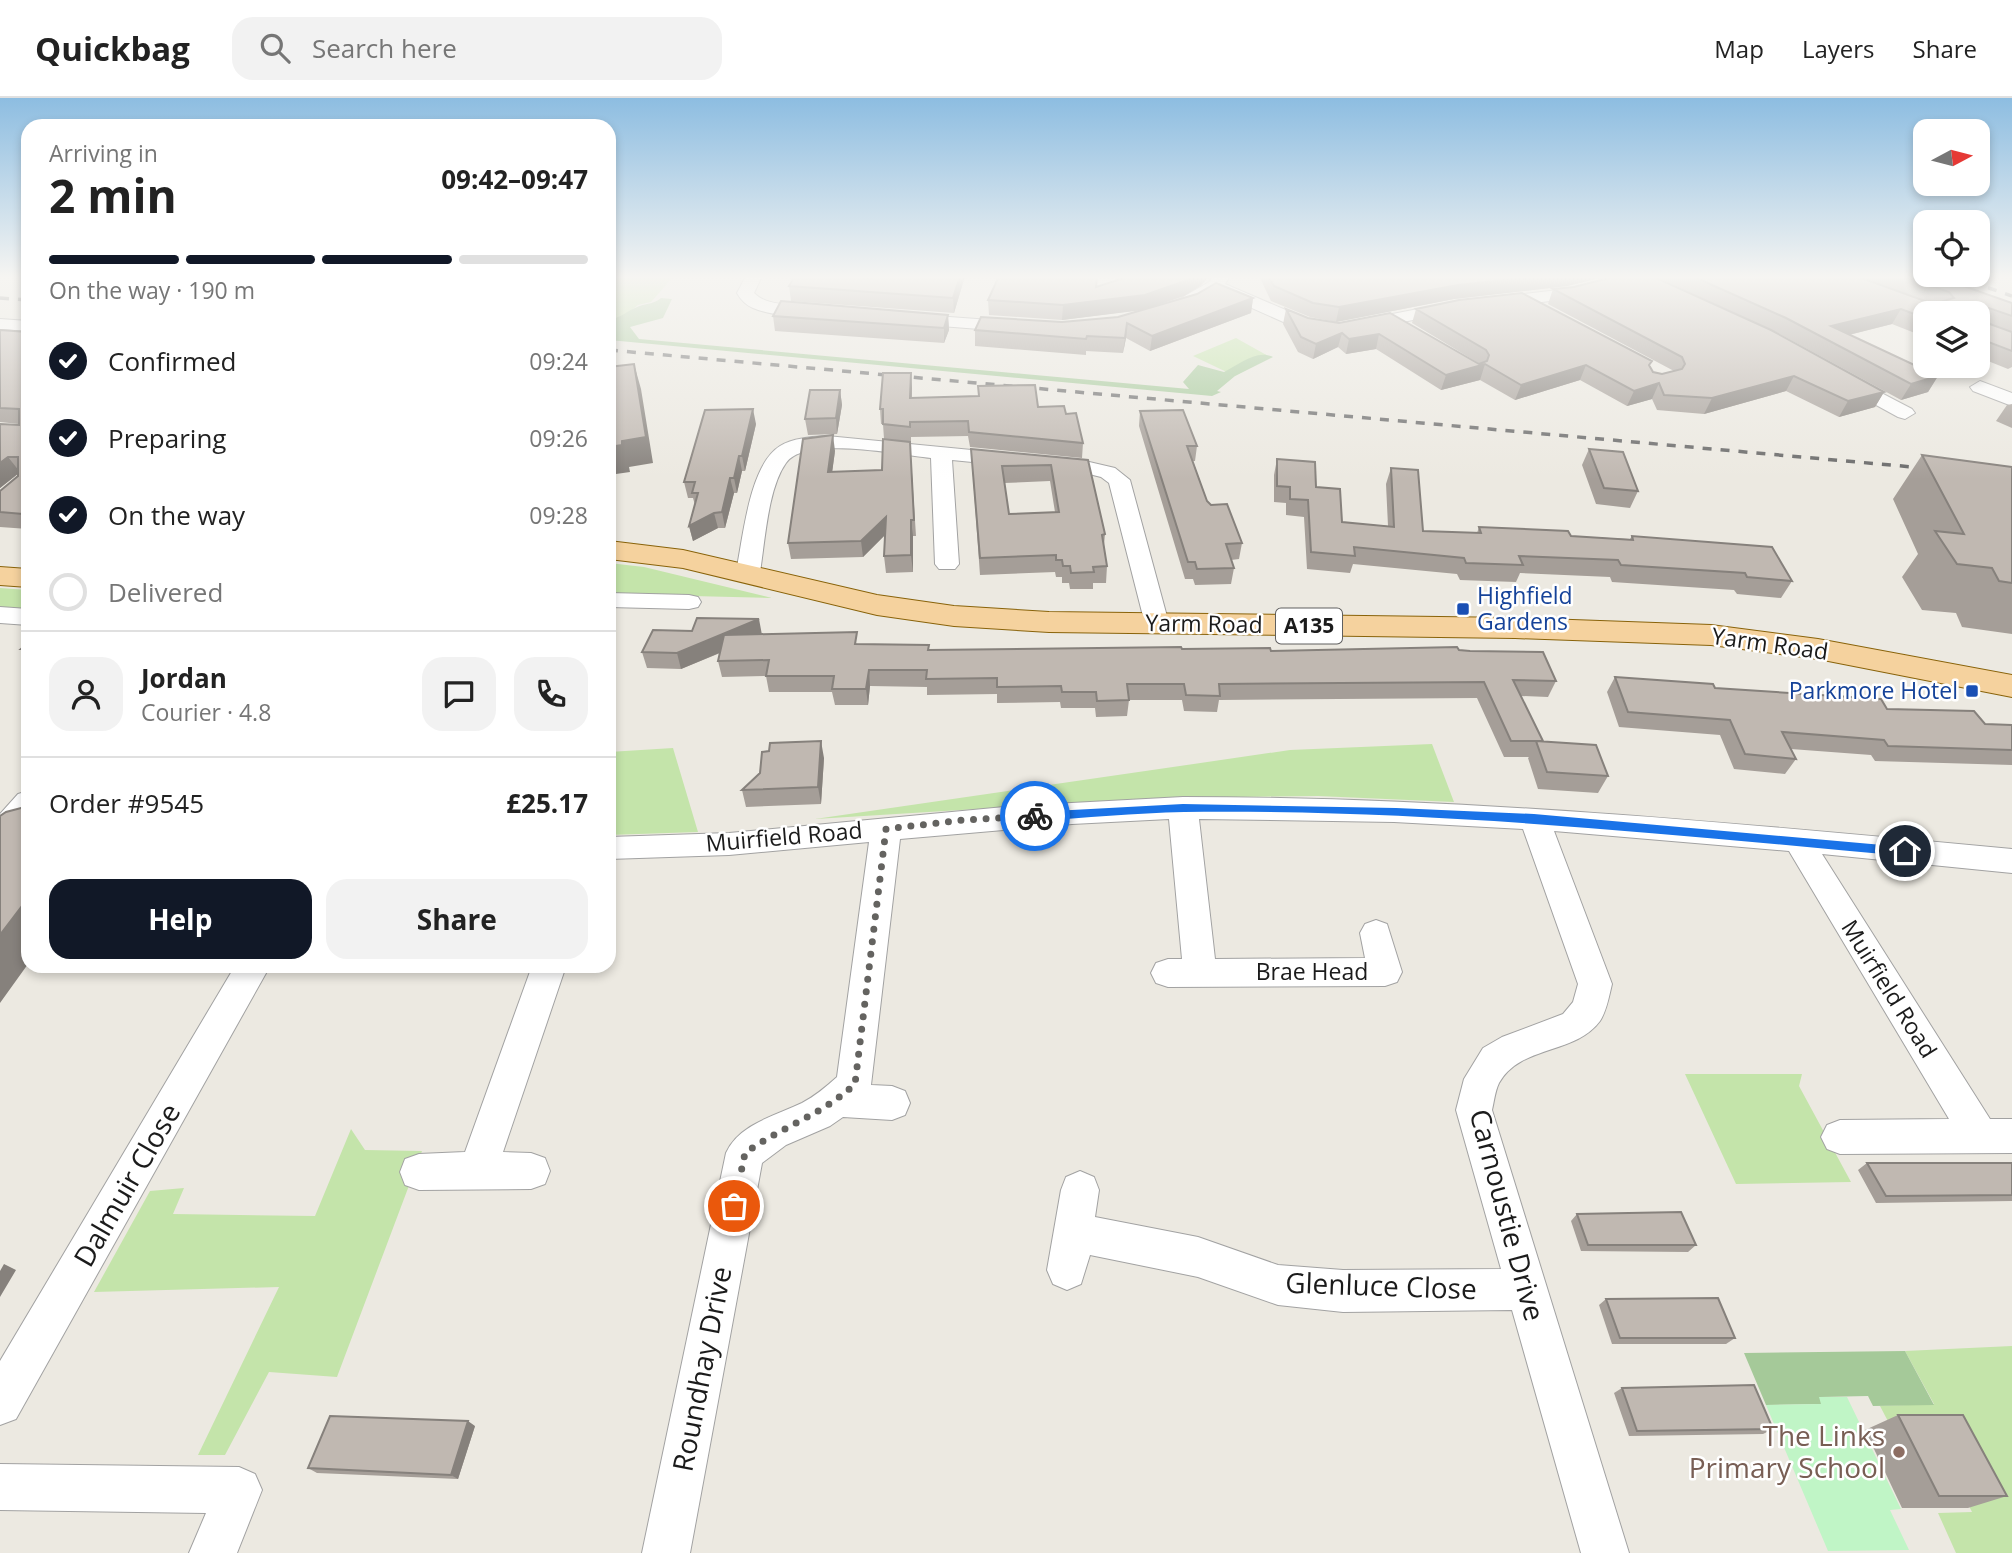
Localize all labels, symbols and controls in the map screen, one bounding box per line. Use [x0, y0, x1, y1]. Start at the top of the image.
search box [232, 17, 722, 80]
text: Quickbag [35, 26, 190, 71]
icon: search [256, 29, 294, 67]
text: Search here [312, 30, 457, 66]
text: Map [1714, 32, 1764, 65]
text: Layers [1802, 32, 1875, 65]
text: Share [1913, 32, 1977, 65]
north arrow [1913, 119, 1990, 196]
map controls [1913, 119, 1990, 378]
text: Arriving in [49, 137, 158, 169]
text: 09:42–09:47 [441, 161, 588, 197]
text: 2 min [49, 164, 177, 226]
button: locate [1913, 210, 1990, 287]
text: On the way · 190 m [49, 274, 255, 306]
button: layers [1913, 301, 1990, 378]
icon: check [49, 342, 87, 380]
text: Confirmed [108, 343, 236, 379]
text: 09:24 [529, 345, 588, 377]
icon: check [49, 419, 87, 457]
text: Preparing [108, 420, 226, 456]
text: 09:26 [529, 422, 588, 454]
icon: check [49, 496, 87, 534]
text: On the way [108, 497, 245, 533]
text: 09:28 [529, 499, 588, 531]
text: Delivered [108, 574, 223, 610]
place label: Highfield Gardens [1477, 579, 1573, 637]
marker: Highfield Gardens [1455, 601, 1471, 617]
street label: Yarm Road [1145, 606, 1263, 640]
road number: A135 [1276, 608, 1342, 644]
street label: Yarm Road [1710, 619, 1830, 667]
button: person [49, 657, 123, 731]
button: chat [422, 657, 496, 731]
button: phone [514, 657, 588, 731]
text: Jordan [141, 660, 227, 696]
place label: Parkmore Hotel [1789, 674, 1958, 706]
marker: Parkmore Hotel [1964, 683, 1980, 699]
text: Courier · 4.8 [141, 696, 271, 728]
courier [1000, 781, 1070, 851]
text: Order #9545 [49, 785, 204, 821]
text: £25.17 [506, 785, 588, 821]
icon: bike [1016, 797, 1054, 835]
street label: Muirfield Road [704, 813, 864, 859]
pin [1875, 821, 1935, 881]
icon: home [1886, 832, 1924, 870]
button: Help [49, 879, 312, 959]
button: Share [326, 879, 588, 959]
street label: Muirfield Road [1835, 913, 1945, 1064]
street label: Brae Head [1256, 955, 1368, 987]
street label: Dalmuir Close [64, 1096, 188, 1273]
street label: Carnoustie Drive [1461, 1105, 1554, 1325]
pin [704, 1176, 764, 1236]
icon: bag [715, 1187, 753, 1225]
street label: Roundhay Drive [663, 1263, 740, 1475]
street label: Glenluce Close [1285, 1263, 1477, 1307]
place label: The Links Primary School [1689, 1416, 1885, 1486]
marker: The Links Primary School [1891, 1444, 1907, 1460]

